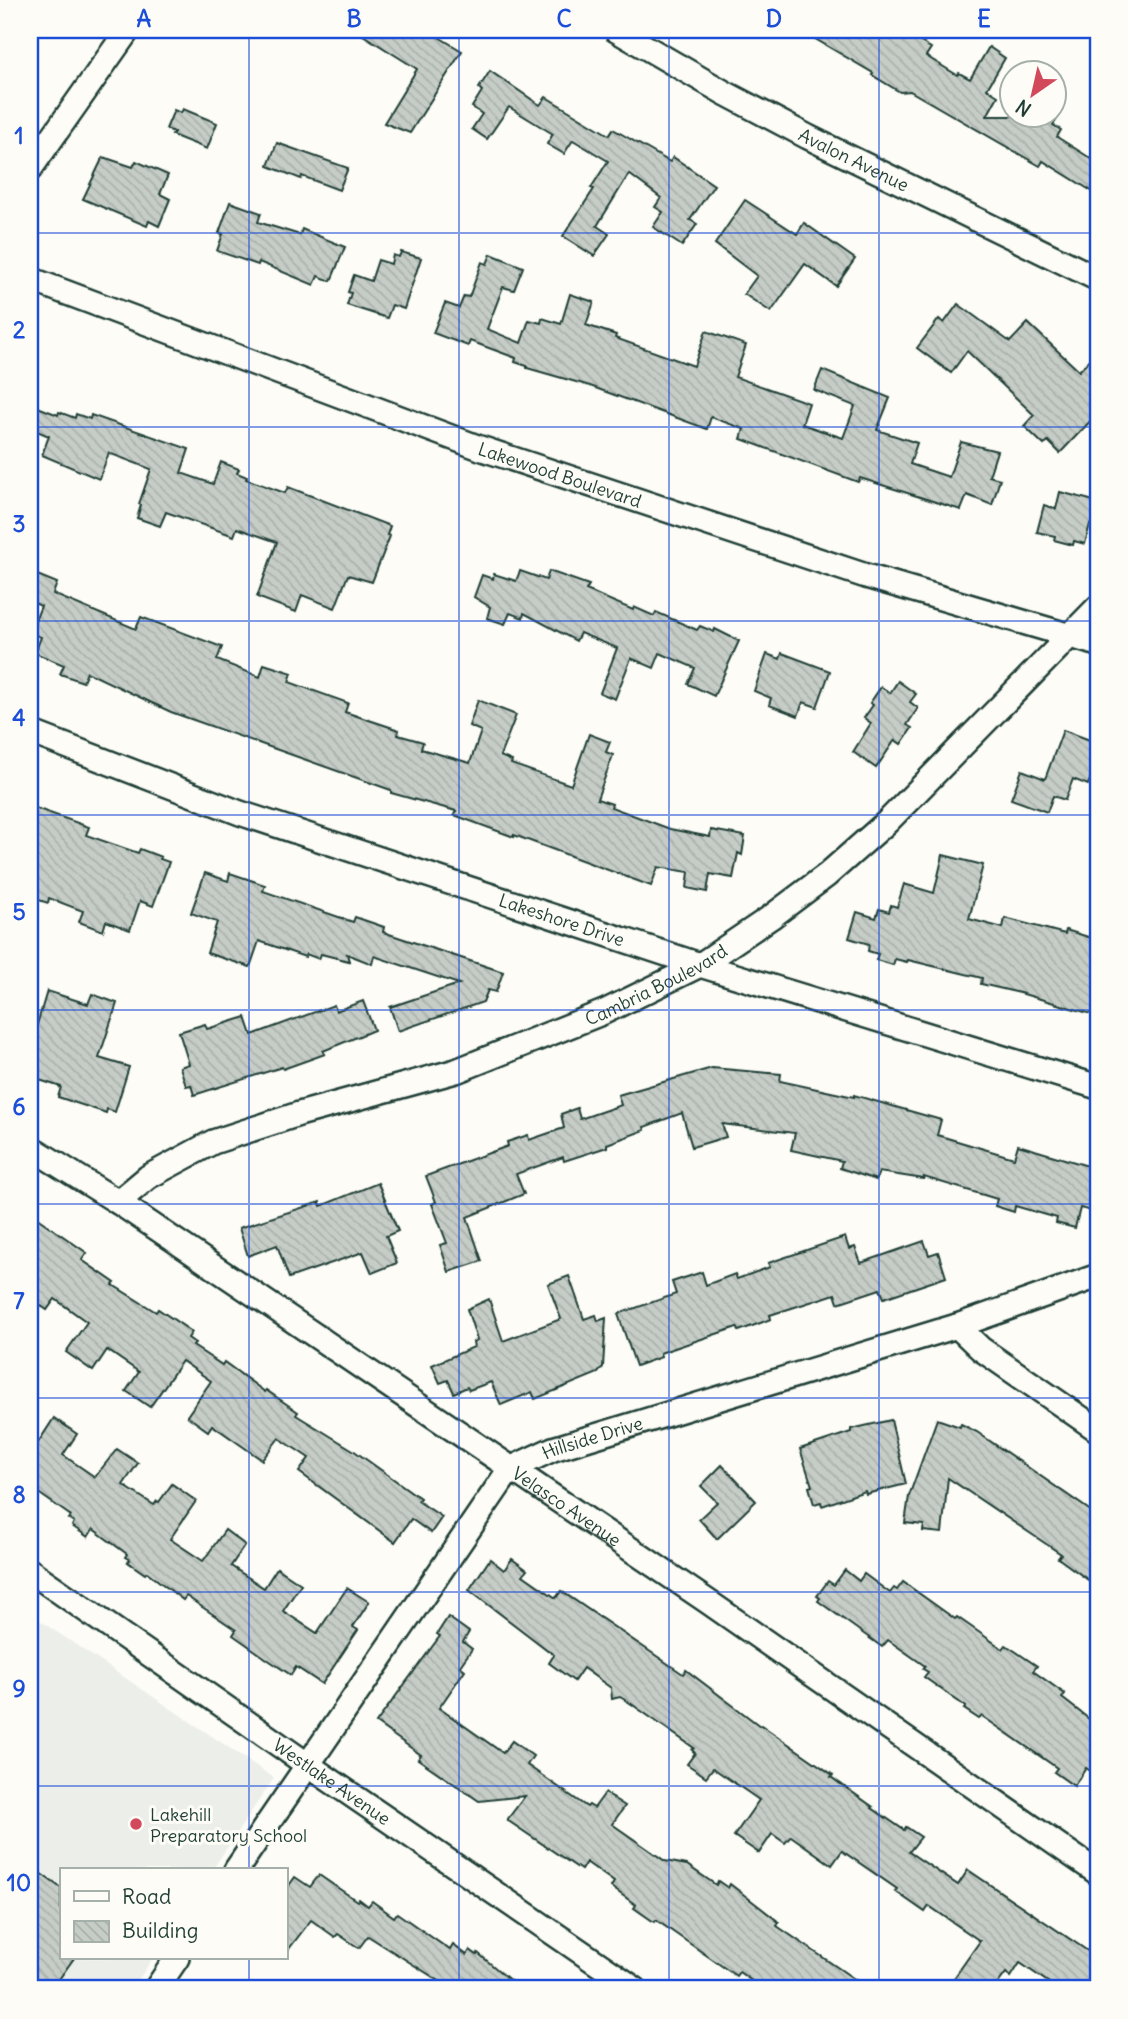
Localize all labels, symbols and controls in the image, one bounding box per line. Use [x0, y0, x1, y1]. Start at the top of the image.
text: A [137, 4, 152, 33]
text: B [346, 4, 362, 33]
text: C [556, 4, 572, 33]
text: D [766, 4, 782, 33]
text: E [977, 4, 991, 33]
north arrow [998, 60, 1068, 130]
text: N [1011, 94, 1036, 122]
text: 1 [14, 121, 24, 150]
street label: Avalon Avenue [795, 123, 913, 196]
text: 2 [13, 315, 26, 344]
street label: Lakewood Boulevard [475, 437, 645, 512]
text: 3 [12, 509, 26, 538]
text: 4 [12, 703, 26, 732]
street label: Lakeshore Drive [496, 888, 628, 951]
text: 5 [12, 897, 26, 926]
street label: Cambria Boulevard [581, 938, 732, 1030]
text: 6 [12, 1092, 26, 1121]
text: 7 [13, 1286, 25, 1315]
street label: Hillside Drive [538, 1411, 645, 1464]
street label: Velasco Avenue [508, 1461, 626, 1551]
text: 8 [12, 1480, 26, 1509]
text: 9 [12, 1674, 26, 1703]
street label: Westlake Avenue [269, 1733, 395, 1830]
place label: Lakehill Preparatory School [150, 1803, 307, 1847]
marker: Lakehill Preparatory School [128, 1816, 144, 1832]
text: 10 [7, 1868, 31, 1897]
legend [60, 1868, 287, 1960]
text: Road [122, 1883, 171, 1910]
text: Building [122, 1917, 198, 1944]

